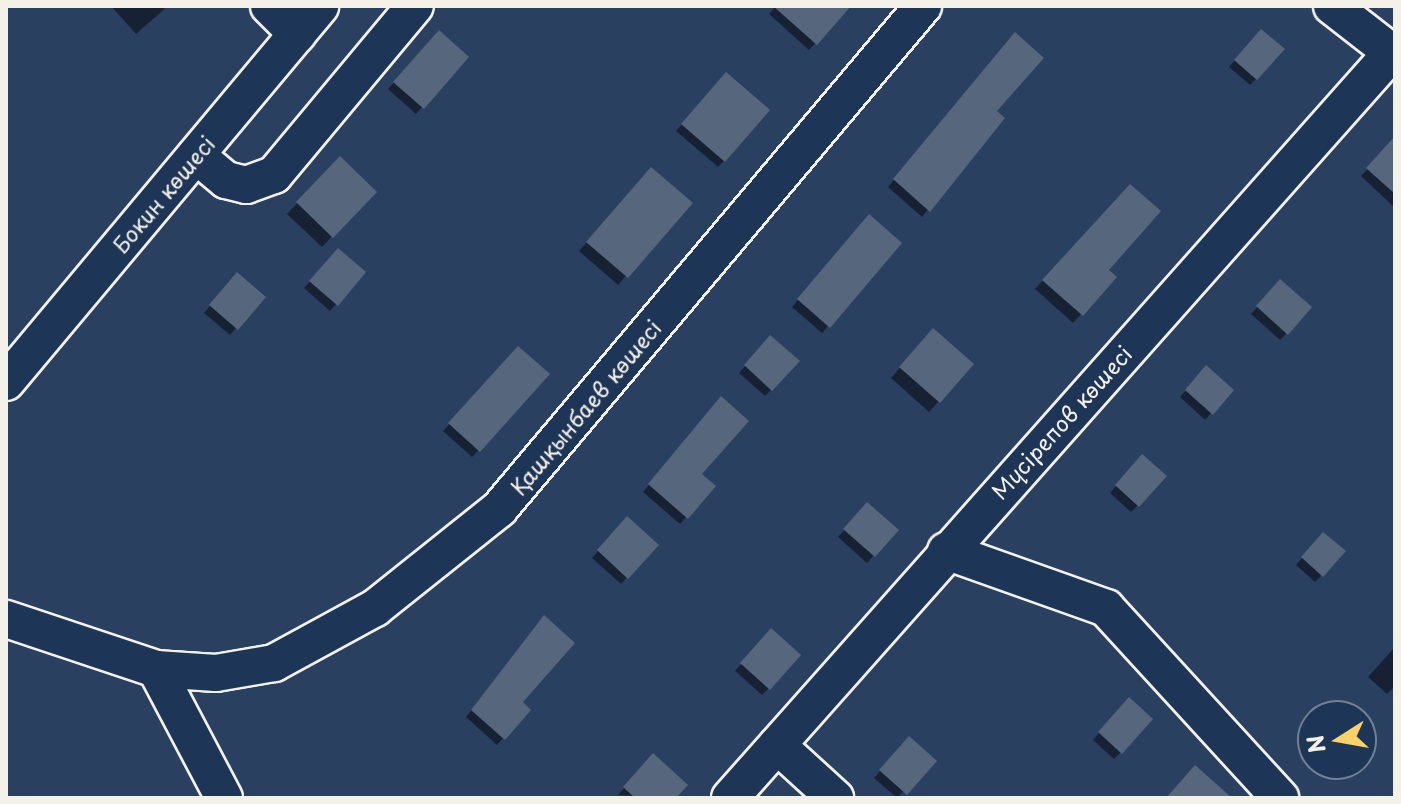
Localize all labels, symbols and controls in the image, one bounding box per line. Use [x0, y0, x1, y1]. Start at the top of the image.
street label: Бокин көшесі [105, 129, 221, 259]
street label: Қашқынбаев көшесі [504, 314, 666, 500]
street label: Мүсірепов көшесі [985, 340, 1137, 504]
north arrow [1297, 700, 1377, 780]
text: N [1297, 733, 1333, 756]

